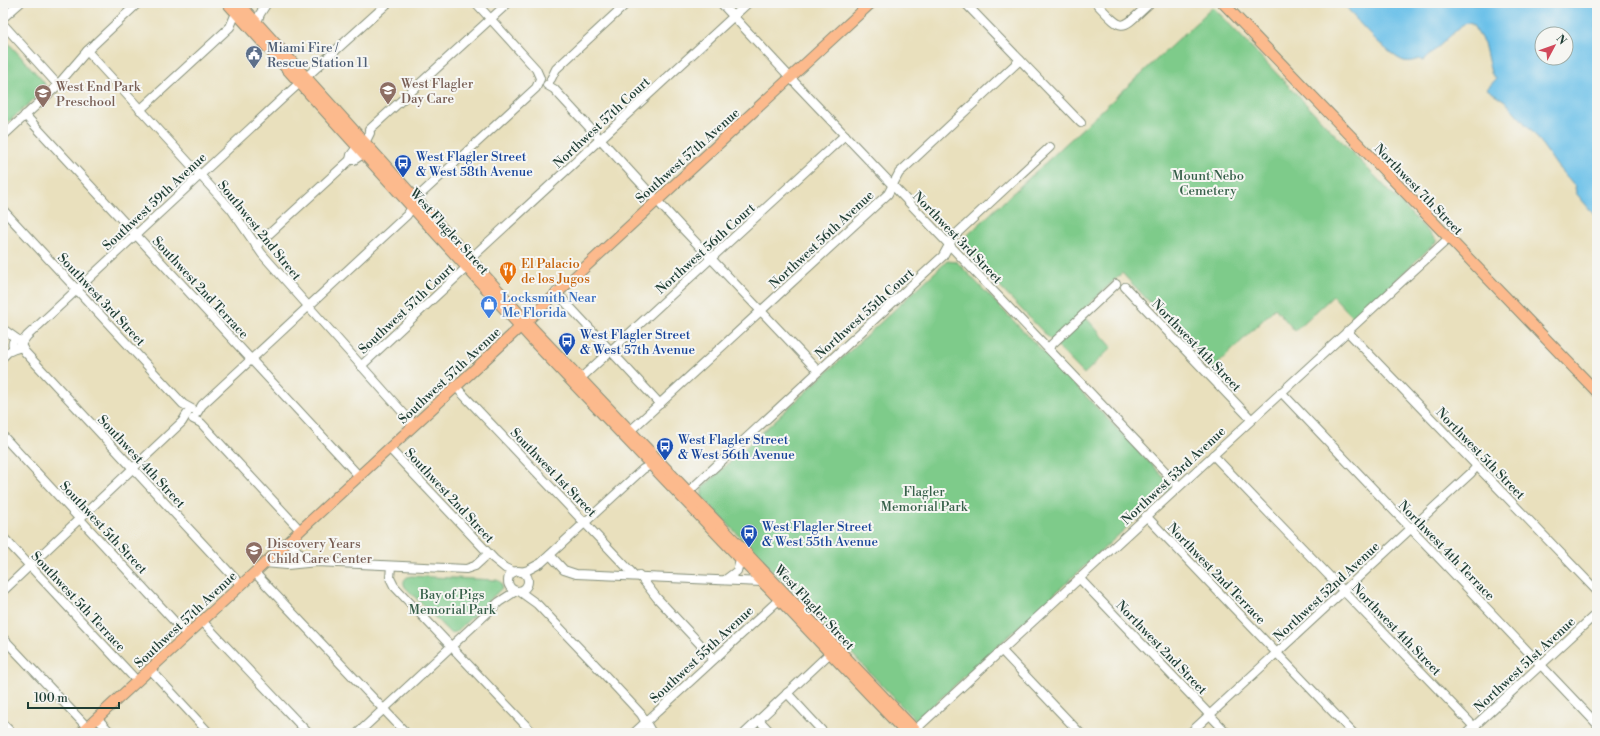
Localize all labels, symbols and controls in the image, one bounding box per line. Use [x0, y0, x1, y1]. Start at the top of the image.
north arrow [1534, 26, 1574, 66]
text: N [1553, 32, 1569, 48]
place label: Miami Fire / Rescue Station 11 [267, 40, 369, 71]
public building icon: Miami Fire / Rescue Station 11 [244, 44, 264, 69]
street label: Northwest 57th Court [550, 74, 654, 172]
place label: West Flagler Day Care [400, 76, 474, 107]
place label: West End Park Preschool [55, 79, 142, 110]
school or university icon: West Flagler Day Care [378, 80, 398, 105]
school or university icon: West End Park Preschool [33, 83, 53, 108]
street label: Southwest 57th Avenue [632, 105, 743, 207]
street label: Northwest 7th Street [1371, 141, 1466, 239]
street label: Southwest 59th Avenue [99, 149, 210, 254]
place label: West Flagler Street & West 58th Avenue [415, 149, 533, 180]
bus stop icon: West Flagler Street & West 58th Avenue [393, 153, 413, 178]
park label: Mount Nebo Cemetery [1172, 168, 1244, 199]
street label: Southwest 2nd Street [214, 178, 305, 284]
street label: West Flagler Street [406, 185, 492, 278]
street label: Northwest 56th Avenue [766, 187, 877, 292]
street label: Northwest 3rd Street [909, 188, 1006, 287]
street label: Northwest 56th Court [653, 200, 759, 298]
street label: Southwest 2nd Terrace [149, 233, 252, 342]
street label: Southwest 3rd Street [54, 250, 149, 350]
place label: El Palacio de los Jugos [521, 256, 590, 287]
street label: Southwest 57th Court [355, 260, 458, 357]
restaurant icon: El Palacio de los Jugos [498, 260, 518, 285]
street label: Northwest 55th Court [812, 265, 918, 362]
place label: Locksmith Near Me Florida [502, 290, 597, 321]
shop icon: Locksmith Near Me Florida [479, 294, 499, 319]
street label: Northwest 4th Street [1148, 296, 1245, 395]
street label: Southwest 57th Avenue [395, 324, 505, 427]
place label: West Flagler Street & West 57th Avenue [579, 327, 695, 358]
bus stop icon: West Flagler Street & West 57th Avenue [557, 331, 577, 356]
street label: Northwest 5th Street [1432, 404, 1528, 503]
street label: Southwest 4th Street [94, 412, 189, 512]
street label: Northwest 53rd Avenue [1118, 423, 1229, 528]
street label: Southwest 1st Street [507, 425, 600, 521]
place label: West Flagler Street & West 56th Avenue [677, 432, 795, 463]
bus stop icon: West Flagler Street & West 56th Avenue [655, 436, 675, 461]
street label: Southwest 2nd Street [401, 445, 498, 547]
street label: Southwest 5th Street [56, 478, 151, 578]
park label: Flagler Memorial Park [880, 484, 969, 515]
street label: Northwest 4th Terrace [1395, 498, 1498, 604]
place label: West Flagler Street & West 55th Avenue [761, 519, 878, 550]
street label: Northwest 2nd Terrace [1164, 520, 1269, 628]
bus stop icon: West Flagler Street & West 55th Avenue [739, 523, 759, 548]
place label: Discovery Years Child Care Center [267, 536, 372, 567]
street label: Northwest 52nd Avenue [1270, 538, 1383, 645]
school or university icon: Discovery Years Child Care Center [244, 540, 264, 565]
street label: Southwest 5th Terrace [28, 548, 129, 655]
street label: West Flagler Street [770, 561, 858, 654]
street label: Southwest 57th Avenue [131, 568, 241, 671]
street label: Northwest 4th Street [1348, 580, 1445, 679]
park label: Bay of Pigs Memorial Park [408, 587, 497, 618]
street label: Northwest 2nd Street [1112, 597, 1210, 698]
street label: Southwest 55th Avenue [647, 602, 757, 707]
street label: Northwest 51st Avenue [1471, 613, 1579, 716]
scale bar [28, 684, 119, 710]
text: 100 m [34, 691, 68, 706]

